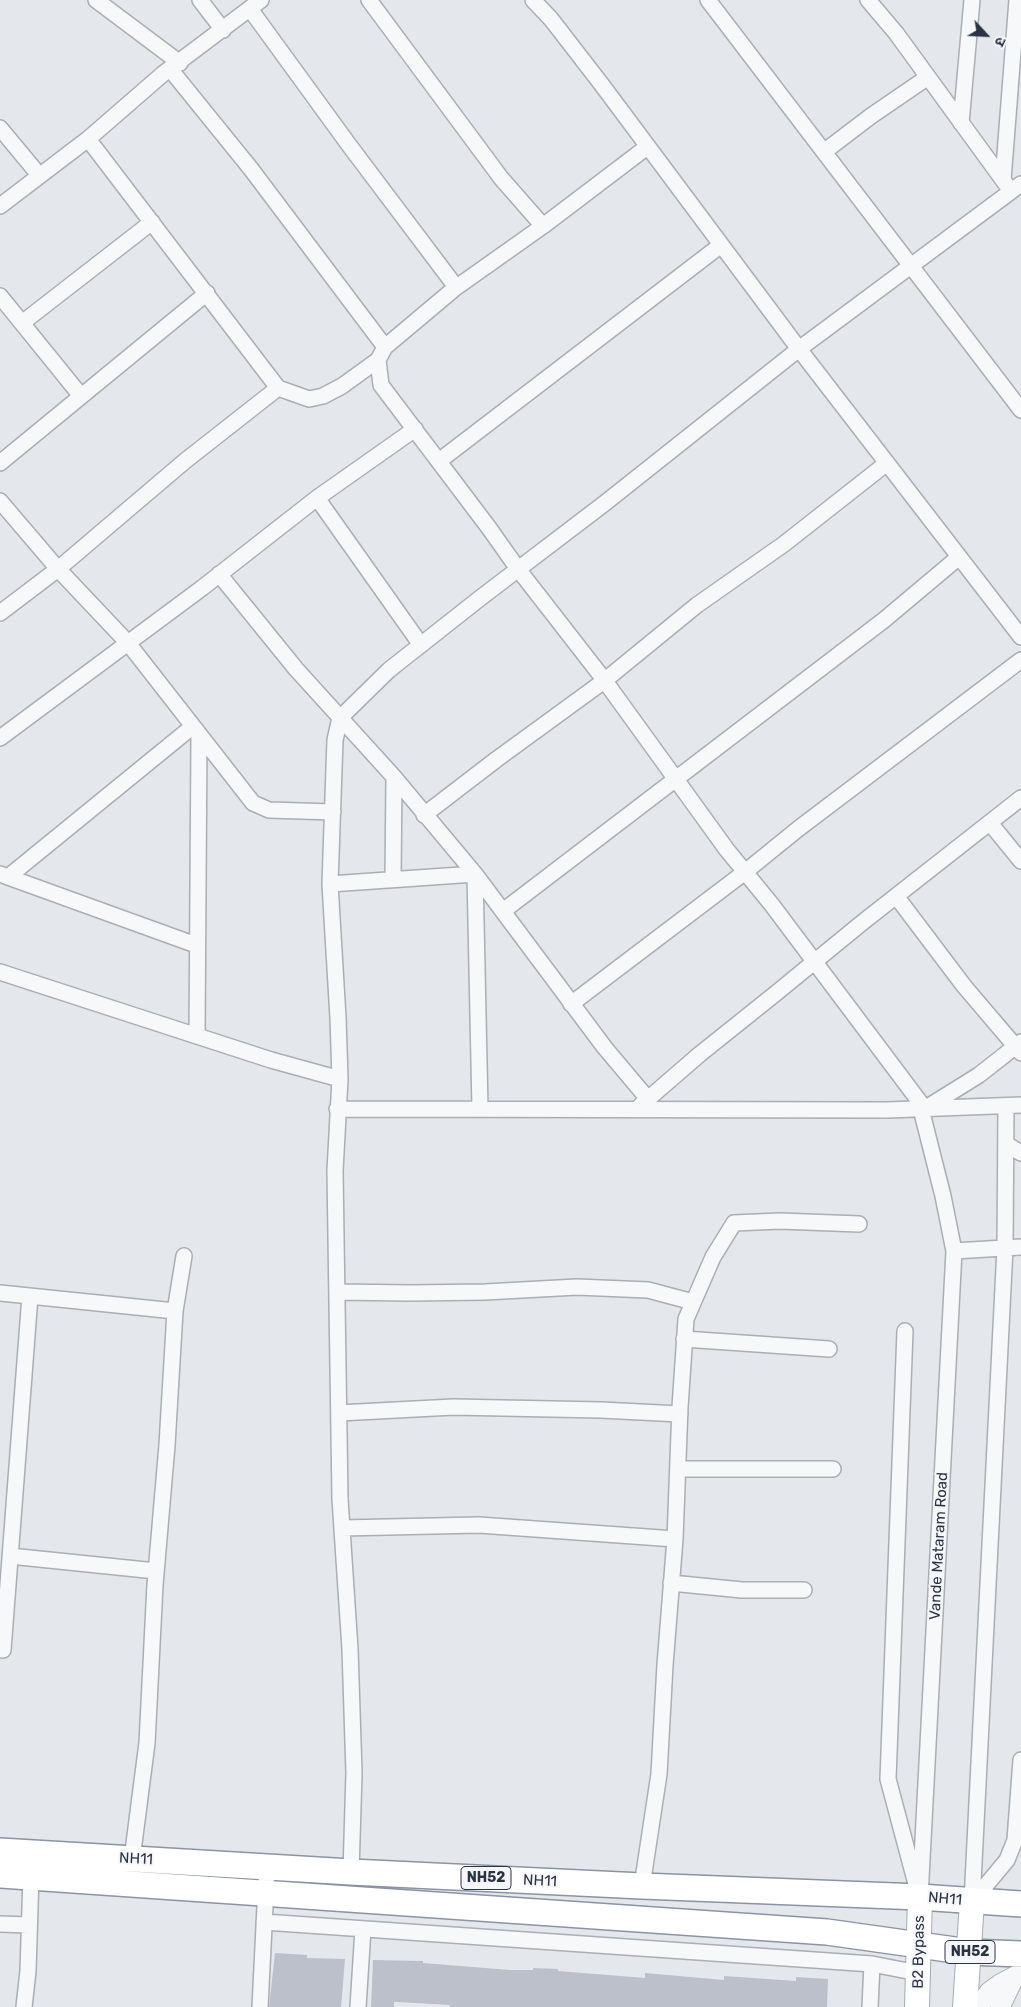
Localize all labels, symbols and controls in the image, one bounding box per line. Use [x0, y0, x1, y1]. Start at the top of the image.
north arrow [961, 10, 1011, 60]
text: उ [991, 34, 1009, 49]
street label: Vande Mataram Road [926, 1472, 952, 1620]
street label: NH11 [119, 1849, 153, 1869]
road number: NH52 [461, 1866, 511, 1890]
street label: NH11 [523, 1871, 557, 1891]
street label: NH11 [927, 1889, 963, 1909]
street label: B2 Bypass [909, 1915, 929, 1989]
road number: NH52 [945, 1940, 995, 1964]

